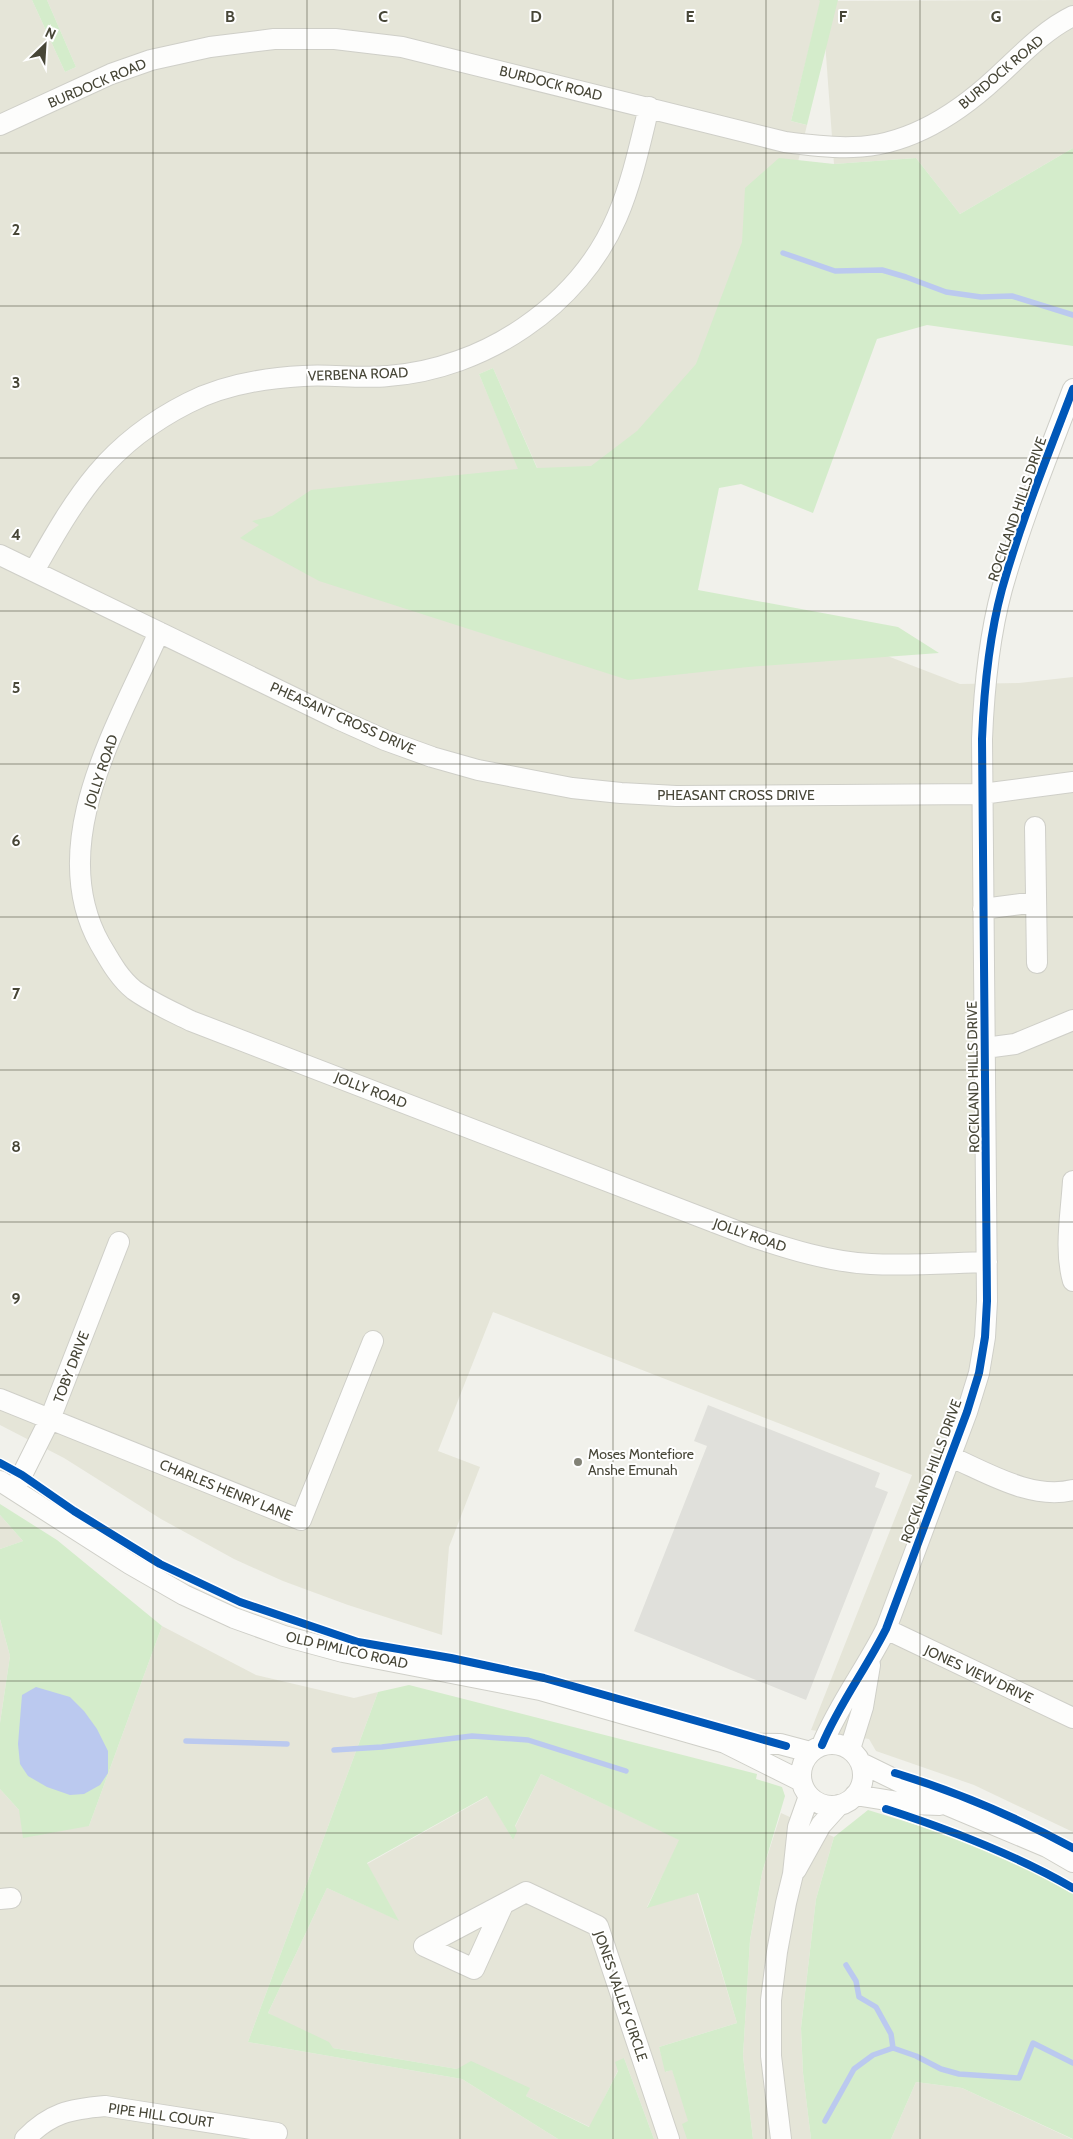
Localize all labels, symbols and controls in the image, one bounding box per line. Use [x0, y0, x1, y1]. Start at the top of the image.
text: B [225, 7, 235, 26]
text: C [378, 7, 388, 26]
text: D [530, 7, 542, 26]
text: E [685, 7, 695, 26]
text: F [839, 7, 848, 26]
text: G [991, 7, 1001, 26]
north arrow [20, 20, 70, 70]
text: N [42, 23, 59, 43]
street label: BURDOCK ROAD [955, 31, 1047, 113]
street label: BURDOCK ROAD [45, 54, 149, 112]
street label: BURDOCK ROAD [498, 62, 604, 104]
text: 2 [12, 220, 20, 239]
street label: VERBENA ROAD [308, 363, 408, 385]
text: 3 [12, 373, 20, 392]
street label: ROCKLAND HILLS DRIVE [984, 434, 1050, 584]
text: 4 [11, 525, 21, 544]
text: 5 [12, 678, 20, 697]
street label: PHEASANT CROSS DRIVE [267, 678, 419, 758]
street label: JOLLY ROAD [80, 732, 122, 811]
street label: PHEASANT CROSS DRIVE [657, 786, 815, 804]
text: 6 [12, 831, 21, 850]
text: 7 [12, 984, 21, 1003]
street label: ROCKLAND HILLS DRIVE [963, 1001, 983, 1153]
street label: JOLLY ROAD [331, 1068, 410, 1112]
text: 8 [11, 1137, 21, 1156]
street label: JOLLY ROAD [710, 1214, 789, 1256]
text: 9 [12, 1289, 21, 1308]
street label: TOBY DRIVE [49, 1328, 93, 1405]
street label: ROCKLAND HILLS DRIVE [897, 1396, 966, 1545]
place label: Moses Montefiore Anshe Emunah [588, 1445, 694, 1479]
street label: CHARLES HENRY LANE [157, 1455, 295, 1525]
marker: Moses Montefiore Anshe Emunah [572, 1456, 584, 1468]
street label: OLD PIMLICO ROAD [284, 1627, 410, 1673]
street label: JONES VIEW DRIVE [921, 1640, 1037, 1707]
street label: JONES VALLEY CIRCLE [590, 1928, 652, 2064]
street label: PIPE HILL COURT [107, 2099, 215, 2131]

